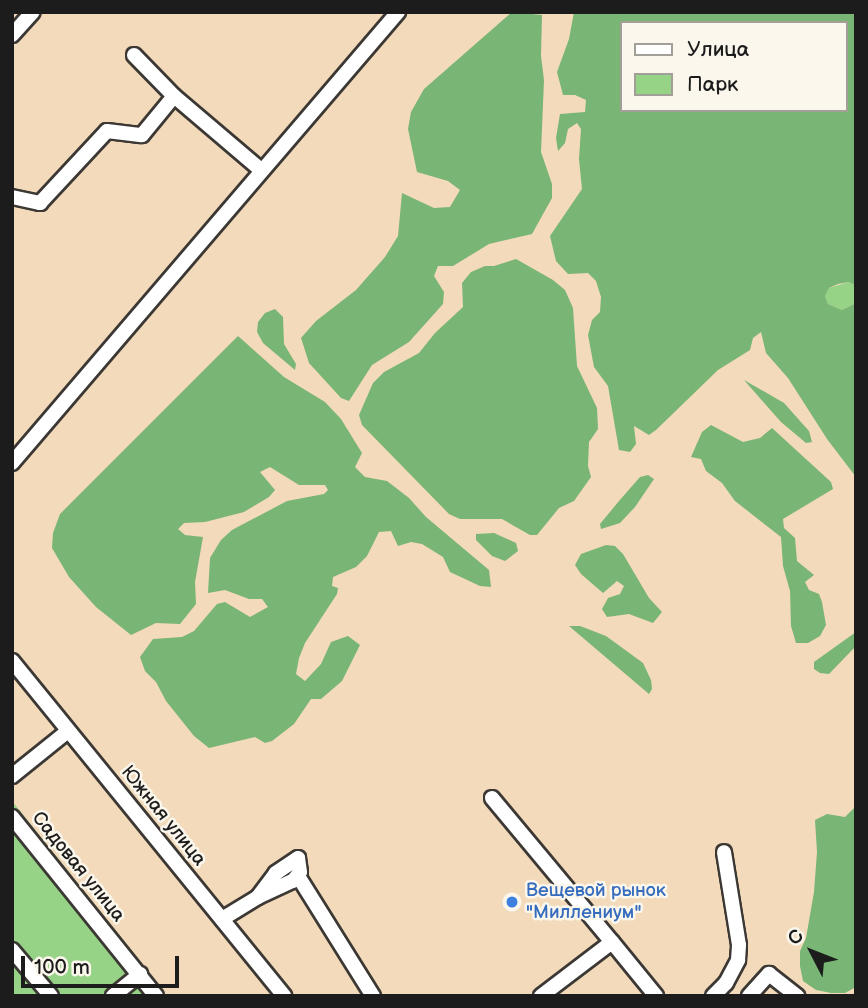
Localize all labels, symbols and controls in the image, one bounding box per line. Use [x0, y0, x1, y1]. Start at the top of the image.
legend [620, 21, 847, 112]
text: Улица [687, 37, 749, 62]
text: Парк [687, 72, 738, 97]
street label: Южная улица [116, 761, 210, 871]
street label: Садовая улица [27, 807, 129, 927]
place label: Вещевой рынок "Миллениум" [526, 880, 666, 924]
marker: Вещевой рынок "Миллениум" [504, 894, 520, 910]
north arrow [777, 917, 847, 987]
text: С [783, 925, 809, 950]
scale bar [24, 942, 182, 986]
text: 100 m [34, 955, 90, 980]

